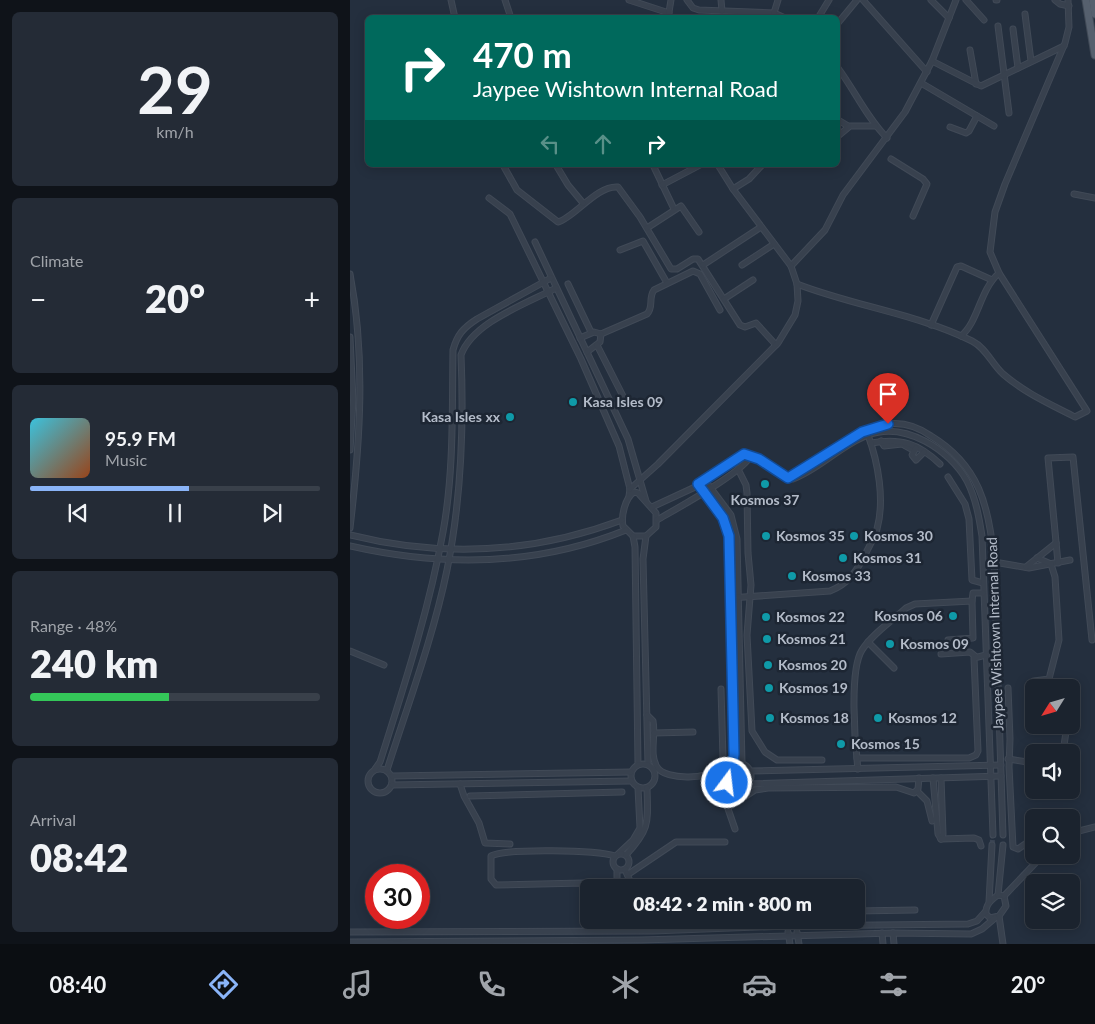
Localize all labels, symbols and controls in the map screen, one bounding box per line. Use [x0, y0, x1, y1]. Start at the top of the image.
text: 470 m [473, 33, 572, 75]
icon: right [390, 35, 455, 100]
text: 29 [137, 50, 213, 128]
text: Jaypee Wishtown Internal Road [473, 75, 778, 102]
text: km/h [156, 122, 194, 141]
icon: left [536, 130, 564, 158]
icon: ahead [589, 130, 617, 158]
icon: right [642, 130, 670, 158]
text: Climate [30, 251, 83, 270]
text: 20° [145, 275, 205, 321]
text: − [30, 282, 46, 316]
text: + [304, 282, 320, 316]
pin [867, 373, 909, 424]
icon: arrive [874, 380, 902, 408]
place label: Kasa Isles 09 [583, 393, 663, 410]
marker: Kasa Isles 09 [567, 396, 579, 408]
place label: Kasa Isles xx [421, 408, 501, 425]
marker: Kasa Isles xx [504, 411, 516, 423]
text: 95.9 FM [105, 427, 176, 450]
text: Music [105, 450, 147, 469]
marker: Kosmos 37 [759, 478, 771, 490]
place label: Kosmos 37 [731, 491, 799, 508]
icon: previous [64, 499, 92, 527]
icon: pause [161, 499, 189, 527]
icon: next [258, 499, 286, 527]
place label: Kosmos 35 [776, 527, 845, 544]
place label: Kosmos 30 [864, 527, 933, 544]
marker: Kosmos 35 [760, 530, 772, 542]
marker: Kosmos 30 [848, 530, 860, 542]
street label: Jaypee Wishtown Internal Road [983, 537, 1006, 731]
place label: Kosmos 31 [853, 549, 922, 566]
marker: Kosmos 31 [837, 552, 849, 564]
place label: Kosmos 33 [802, 567, 871, 584]
marker: Kosmos 33 [786, 570, 798, 582]
place label: Kosmos 06 [874, 607, 943, 624]
place label: Kosmos 22 [776, 608, 845, 625]
marker: Kosmos 06 [947, 610, 959, 622]
marker: Kosmos 22 [760, 611, 772, 623]
text: Range · 48% [30, 616, 117, 635]
place label: Kosmos 21 [777, 630, 846, 647]
marker: Kosmos 21 [761, 633, 773, 645]
place label: Kosmos 09 [900, 635, 969, 652]
marker: Kosmos 09 [884, 638, 896, 650]
text: 240 km [30, 640, 158, 686]
place label: Kosmos 20 [778, 656, 847, 673]
marker: Kosmos 20 [762, 659, 774, 671]
place label: Kosmos 19 [779, 679, 848, 696]
north arrow [1025, 679, 1080, 734]
map controls [1025, 679, 1080, 929]
marker: Kosmos 19 [763, 682, 775, 694]
place label: Kosmos 18 [780, 709, 849, 726]
place label: Kosmos 12 [888, 709, 957, 726]
marker: Kosmos 18 [764, 712, 776, 724]
marker: Kosmos 12 [872, 712, 884, 724]
place label: Kosmos 15 [851, 735, 920, 752]
marker: Kosmos 15 [835, 738, 847, 750]
button: sound [1025, 744, 1080, 799]
position arrow [700, 756, 752, 808]
button: search [1025, 809, 1080, 864]
text: Arrival [30, 810, 76, 829]
text: 08:42 [30, 834, 128, 880]
speed limit sign: 30 [365, 864, 430, 929]
button: layers [1025, 874, 1080, 929]
text: 08:42 · 2 min · 800 m [633, 892, 812, 915]
icon: directions [206, 967, 241, 1002]
icon: music [340, 967, 375, 1002]
icon: phone [474, 967, 509, 1002]
icon: climate [608, 967, 643, 1002]
icon: car [742, 967, 777, 1002]
icon: filters [876, 967, 911, 1002]
text: 08:40 [50, 971, 106, 998]
text: 20° [1011, 971, 1045, 998]

